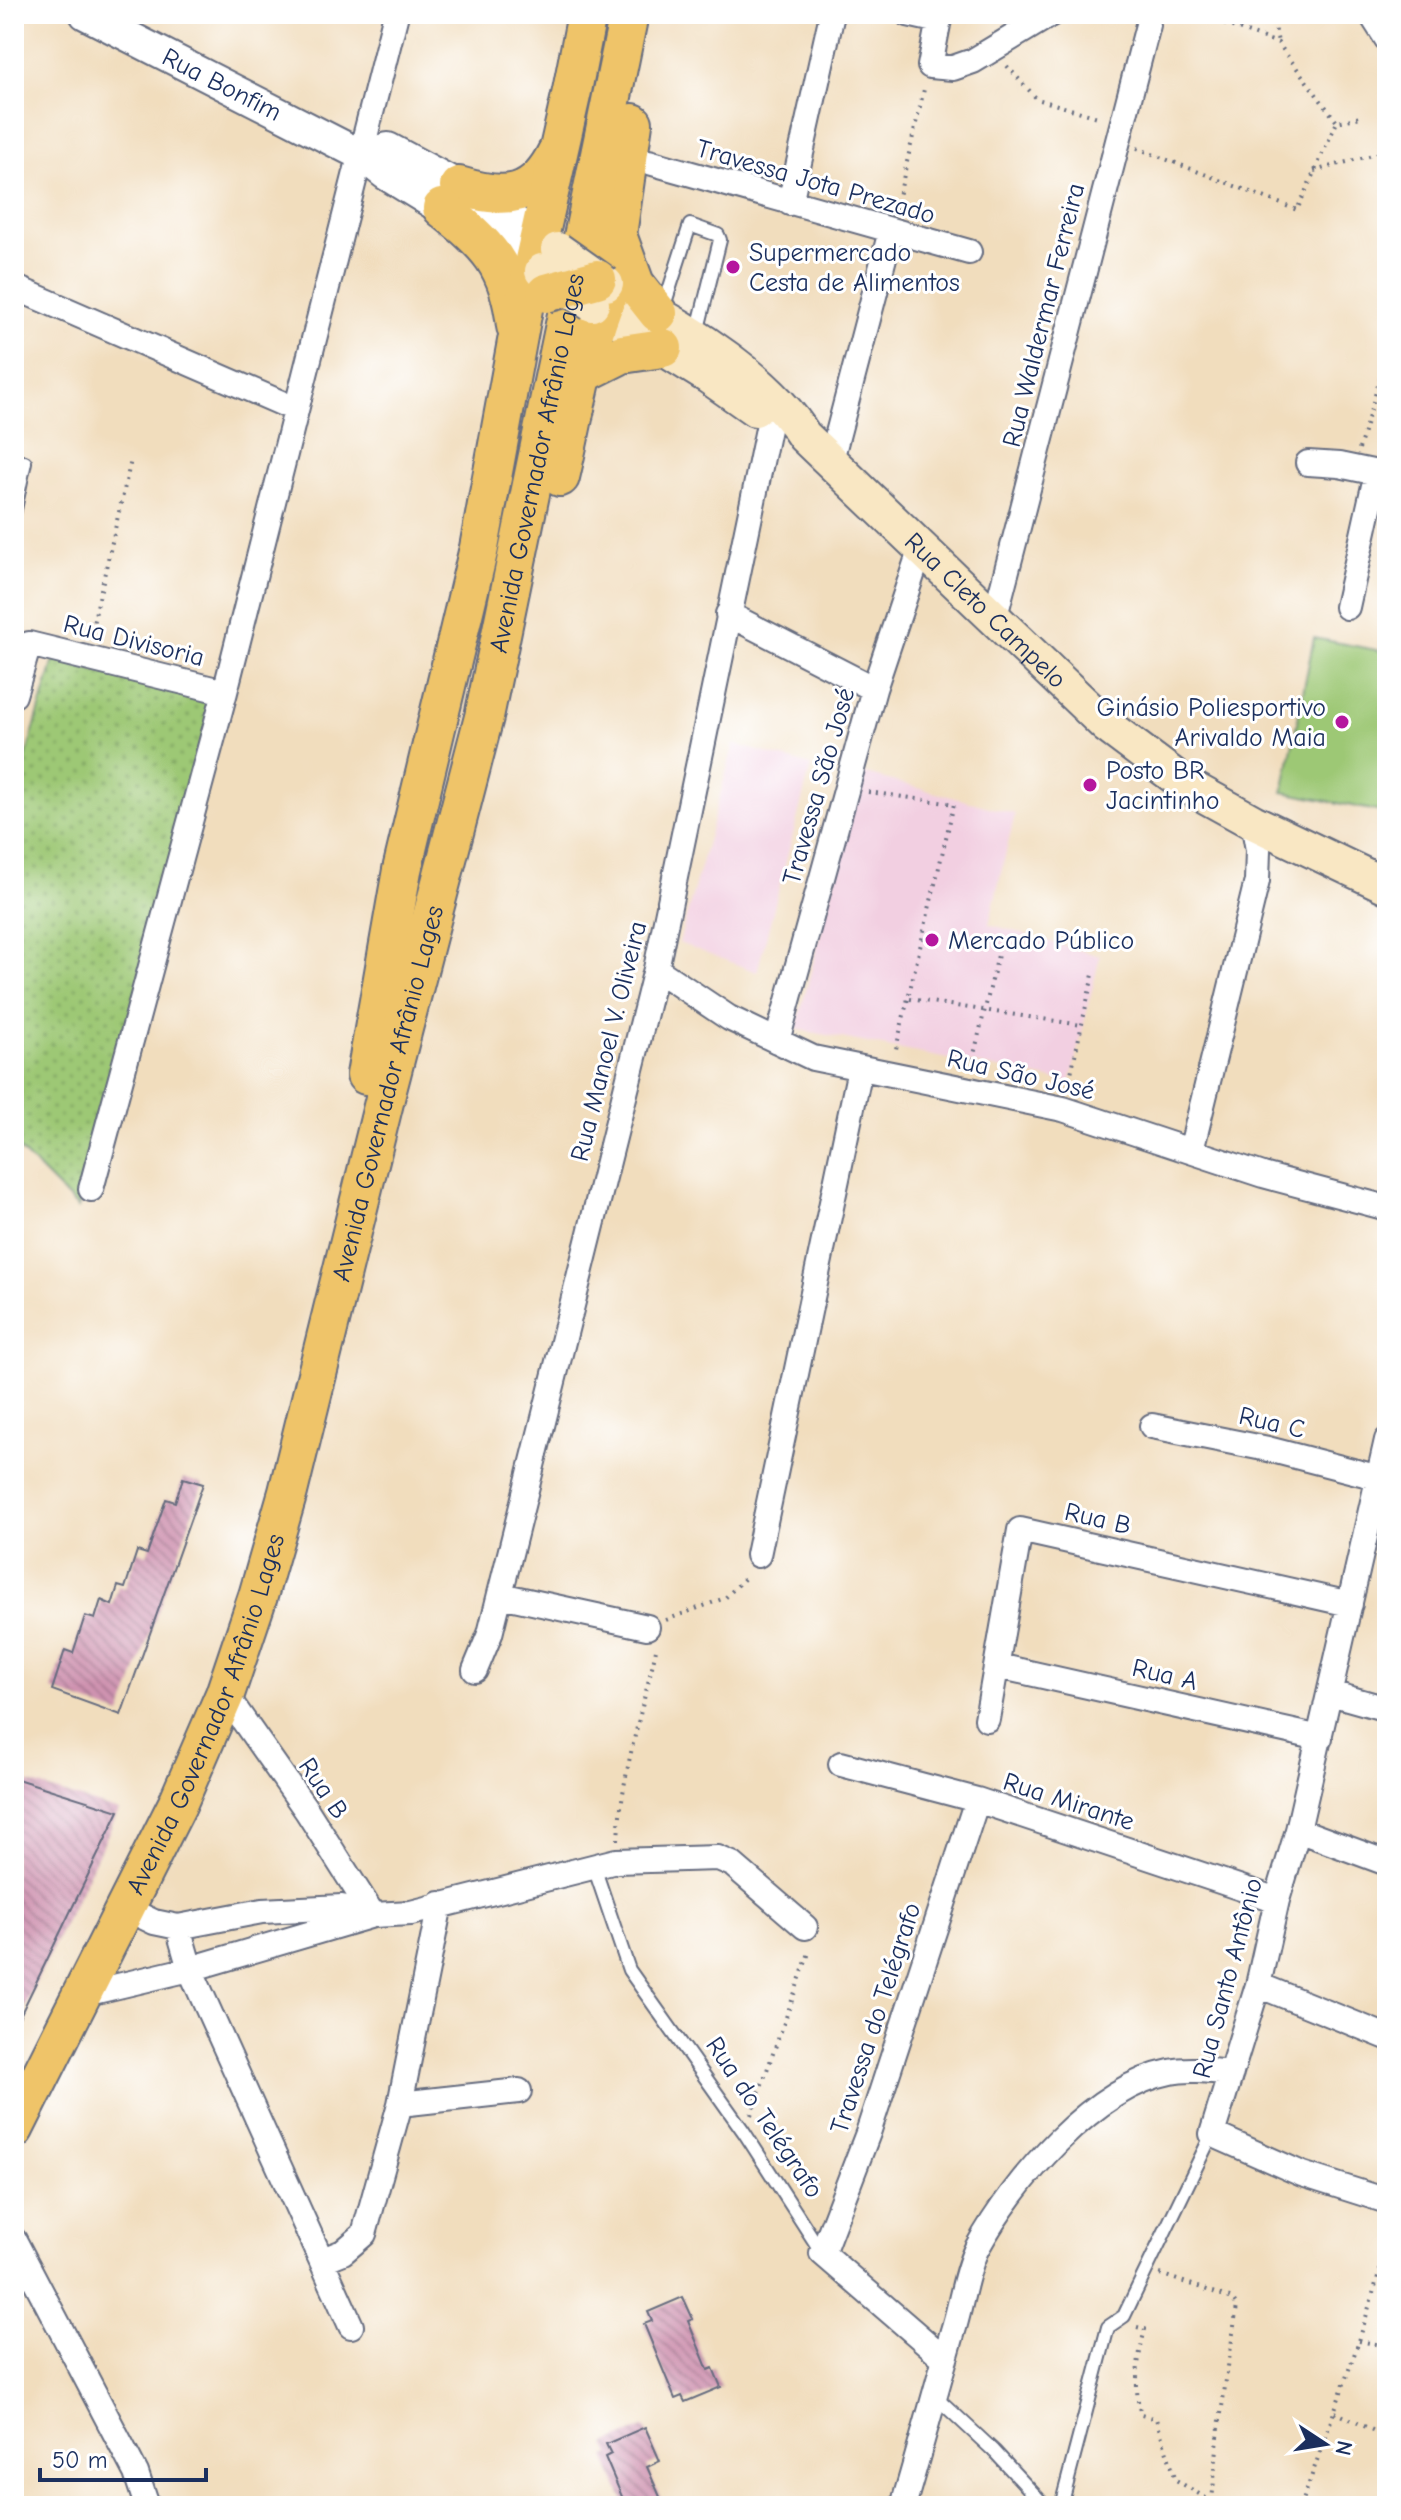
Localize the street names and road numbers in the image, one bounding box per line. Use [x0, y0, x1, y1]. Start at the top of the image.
street label: Rua Bonfim [157, 42, 286, 128]
street label: Travessa Jota Prezado [693, 133, 939, 230]
street label: Rua Waldermar Ferreira [997, 180, 1091, 450]
street label: Avenida Governador Afrânio Lages [484, 271, 591, 656]
street label: Rua Cleto Campelo [898, 527, 1072, 695]
street label: Rua Divisoria [60, 609, 207, 673]
street label: Travessa São José [777, 684, 861, 888]
street label: Avenida Governador Afrânio Lages [326, 903, 450, 1285]
street label: Rua Manoel V. Oliveira [565, 918, 653, 1164]
street label: Rua São José [944, 1043, 1097, 1106]
street label: Rua C [1236, 1401, 1308, 1445]
street label: Rua B [1062, 1497, 1134, 1541]
street label: Avenida Governador Afrânio Lages [120, 1530, 291, 1900]
street label: Rua A [1129, 1653, 1200, 1697]
street label: Rua B [292, 1752, 354, 1825]
street label: Rua Mirante [999, 1767, 1138, 1837]
street label: Rua Santo Antônio [1187, 1875, 1269, 2082]
street label: Travessa do Telégrafo [824, 1899, 927, 2137]
street label: Rua do Telégrafo [699, 2031, 829, 2204]

